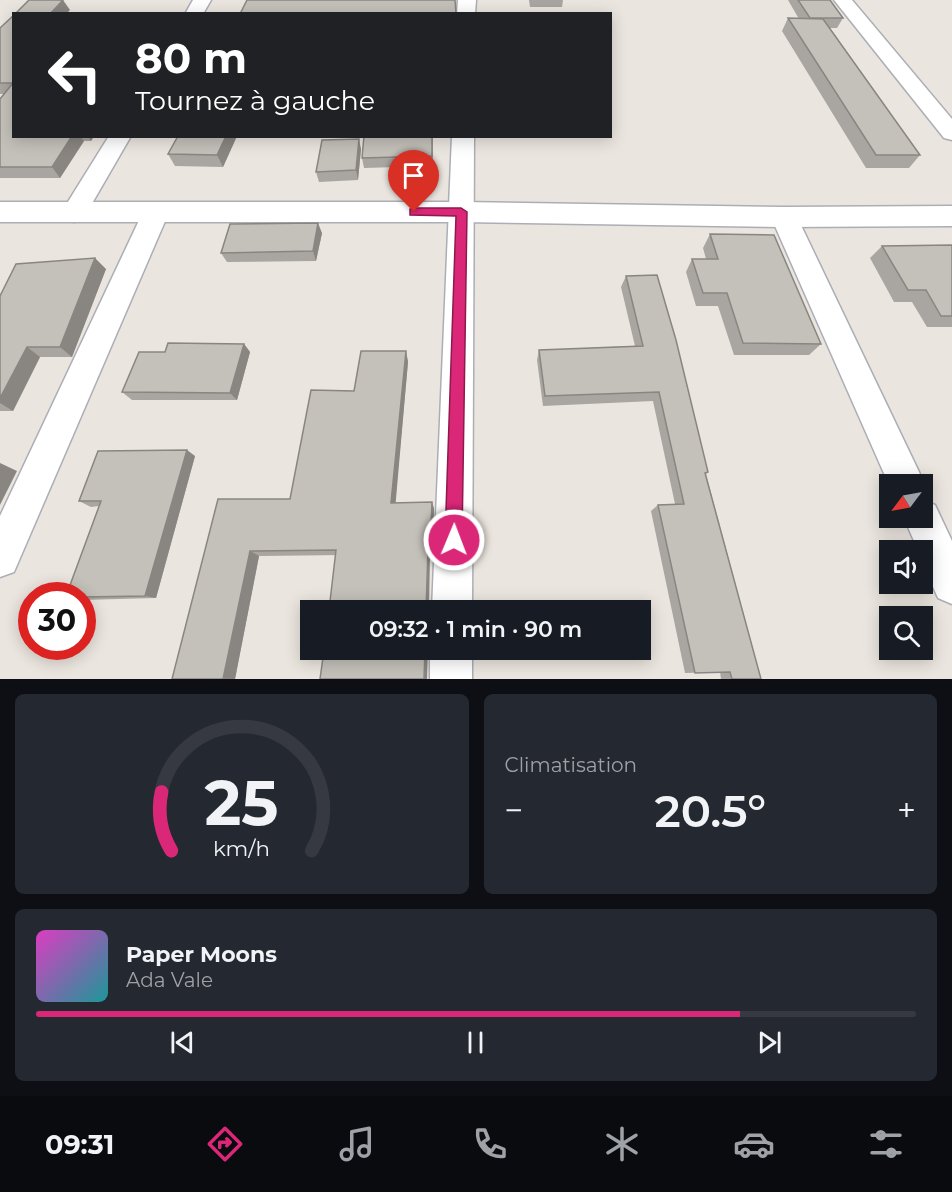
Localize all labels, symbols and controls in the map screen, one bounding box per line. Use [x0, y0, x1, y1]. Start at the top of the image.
text: 80 m [135, 32, 247, 84]
icon: left [36, 36, 114, 114]
text: Tournez à gauche [135, 84, 375, 117]
pin [388, 150, 439, 212]
icon: arrive [397, 159, 430, 192]
north arrow [879, 474, 933, 528]
map controls [879, 474, 933, 660]
position arrow [422, 508, 486, 572]
button: sound [879, 540, 933, 594]
speed limit sign: 30 [18, 582, 96, 660]
button: search [879, 606, 933, 660]
text: 09:32 · 1 min · 90 m [369, 616, 582, 643]
text: Climatisation [505, 753, 637, 777]
text: 25 [205, 765, 279, 841]
text: 20.5° [654, 783, 766, 838]
text: − [505, 790, 523, 830]
text: + [897, 790, 916, 830]
text: km/h [213, 835, 270, 861]
text: Paper Moons [126, 941, 277, 968]
text: Ada Vale [126, 968, 213, 992]
icon: previous [166, 1026, 199, 1059]
icon: pause [459, 1026, 492, 1059]
icon: next [753, 1026, 786, 1059]
icon: directions [204, 1123, 246, 1165]
icon: music [336, 1123, 378, 1165]
icon: phone [469, 1123, 511, 1165]
icon: climate [601, 1123, 643, 1165]
icon: car [733, 1123, 775, 1165]
icon: filters [865, 1123, 907, 1165]
text: 09:31 [45, 1128, 114, 1161]

